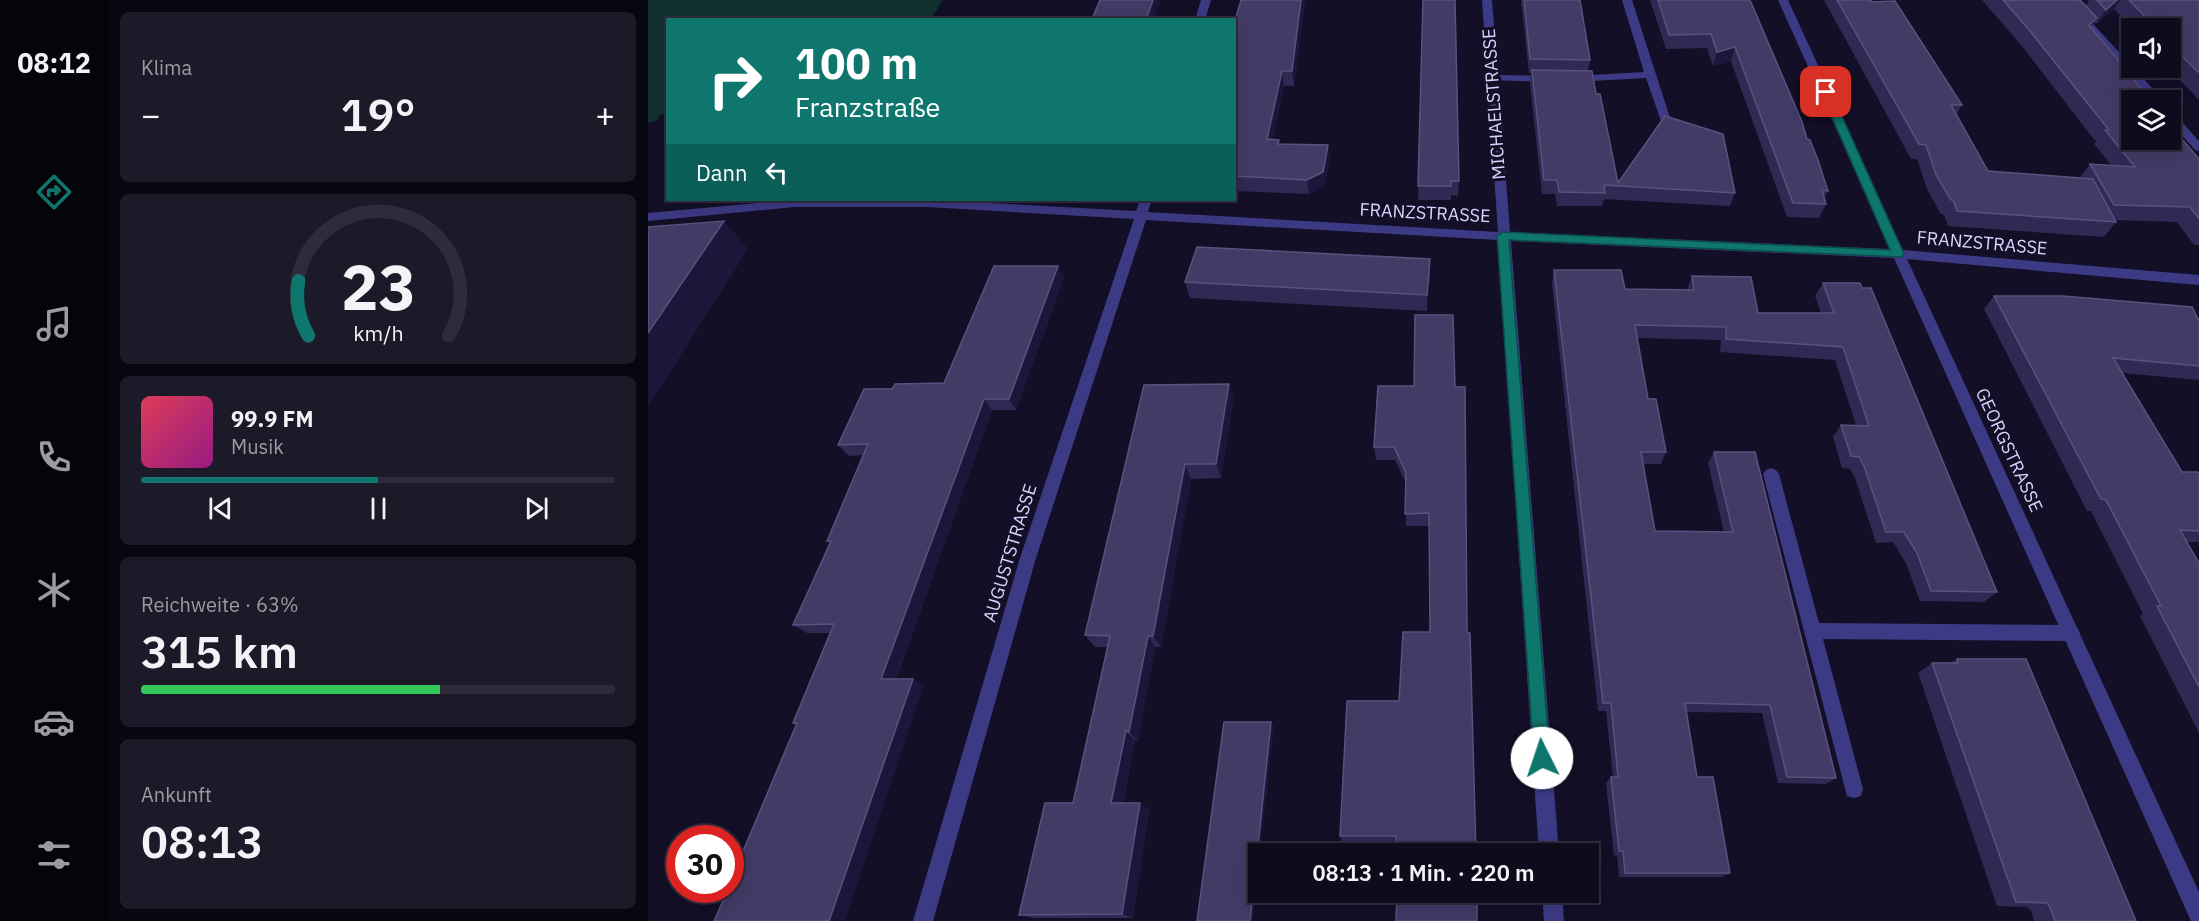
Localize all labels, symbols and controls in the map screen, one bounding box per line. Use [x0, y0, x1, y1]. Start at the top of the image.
map controls [2121, 18, 2181, 150]
button: sound [2121, 18, 2181, 78]
street label: MICHAELSTRASSE [1477, 28, 1510, 180]
text: 100 m [795, 36, 918, 91]
icon: right [696, 42, 774, 120]
text: 08:12 [17, 45, 91, 80]
text: Klima [141, 54, 192, 81]
pin [1800, 66, 1851, 117]
icon: arrive [1809, 75, 1842, 108]
text: 19° [340, 85, 416, 143]
text: Franzstraße [795, 89, 940, 124]
button: layers [2121, 90, 2181, 150]
text: − [141, 93, 161, 136]
text: + [595, 93, 615, 136]
icon: left [760, 156, 793, 189]
text: Dann [696, 158, 748, 187]
icon: directions [33, 171, 75, 213]
street label: FRANZSTRASSE [1359, 198, 1491, 227]
street label: FRANZSTRASSE [1916, 225, 2048, 260]
text: 23 [341, 246, 415, 327]
icon: music [33, 303, 75, 345]
text: km/h [353, 319, 403, 347]
street label: GEORGSTRASSE [1971, 384, 2048, 516]
text: 99.9 FM [231, 404, 314, 433]
text: Musik [231, 433, 284, 460]
icon: phone [33, 436, 75, 478]
street label: AUGUSTSTRASSE [978, 481, 1041, 625]
icon: previous [204, 492, 237, 525]
icon: pause [362, 492, 395, 525]
icon: next [520, 492, 553, 525]
icon: climate [33, 569, 75, 611]
text: Reichweite · 63% [141, 591, 298, 618]
text: 315 km [141, 622, 298, 680]
icon: car [33, 701, 75, 743]
position arrow [1510, 726, 1574, 790]
text: Ankunft [141, 781, 212, 808]
text: 08:13 [141, 812, 263, 870]
speed limit sign: 30 [666, 825, 744, 903]
icon: filters [33, 834, 75, 876]
text: 08:13 · 1 Min. · 220 m [1312, 858, 1535, 887]

